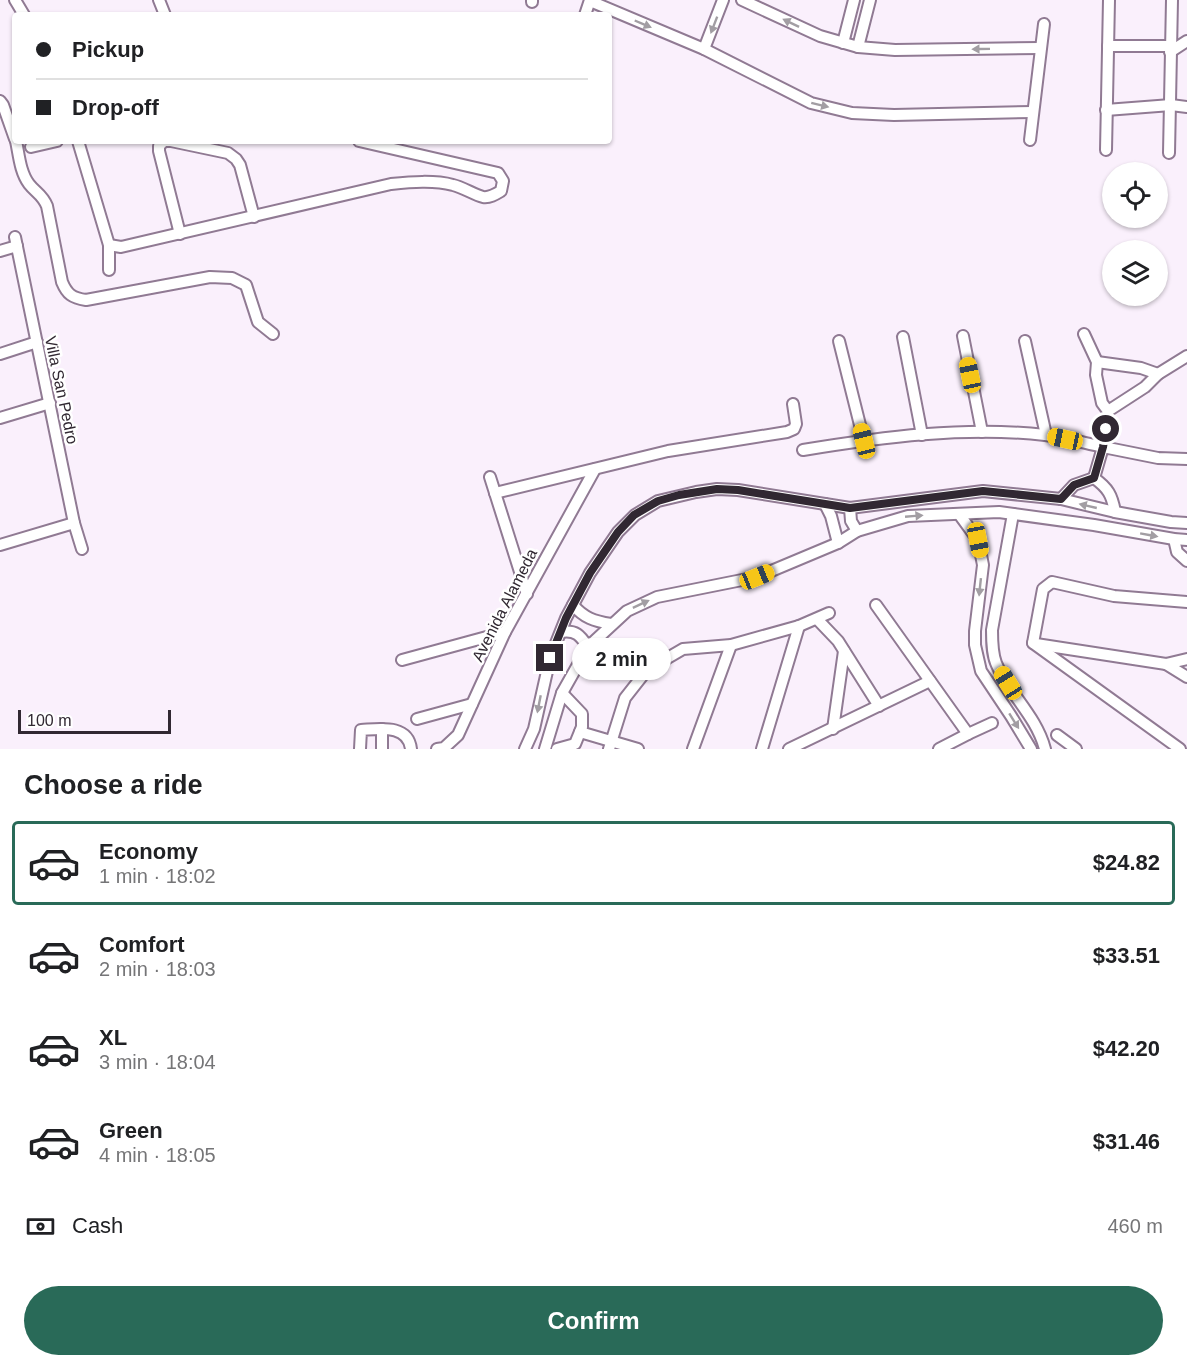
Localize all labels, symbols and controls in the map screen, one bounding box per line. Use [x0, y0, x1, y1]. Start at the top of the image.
one-way arrow [708, 16, 718, 34]
one-way arrow [783, 18, 800, 27]
one-way arrow [635, 19, 653, 29]
text: Pickup [72, 37, 144, 62]
one-way arrow [972, 44, 991, 53]
text: Drop-off [72, 95, 159, 120]
one-way arrow [811, 101, 829, 111]
map controls [1102, 162, 1168, 306]
button: locate [1102, 162, 1168, 228]
button: layers [1102, 240, 1168, 306]
street label: Villa San Pedro [42, 335, 81, 446]
car [957, 356, 983, 394]
route start [1092, 415, 1119, 442]
car [851, 421, 877, 461]
car [1046, 426, 1084, 452]
one-way arrow [1079, 500, 1097, 510]
one-way arrow [904, 511, 923, 521]
car [966, 521, 990, 559]
one-way arrow [1140, 531, 1159, 540]
street label: Avenida Alameda [469, 546, 540, 664]
car [737, 562, 777, 592]
one-way arrow [975, 577, 985, 596]
one-way arrow [633, 600, 650, 609]
callout: 2 min [571, 637, 670, 679]
route end [536, 644, 563, 671]
text: 2 min [595, 648, 648, 670]
car [991, 663, 1025, 703]
one-way arrow [534, 695, 543, 714]
scale bar [18, 707, 171, 734]
text: 100 m [27, 712, 71, 729]
one-way arrow [1009, 713, 1020, 729]
text: Choose a ride [24, 770, 203, 800]
icon: car [27, 836, 81, 890]
text: Economy [99, 839, 198, 864]
text: $24.82 [1093, 850, 1160, 875]
text: 1 min · 18:02 [99, 865, 216, 887]
icon: car [27, 929, 81, 983]
text: Comfort [99, 932, 185, 957]
text: $33.51 [1093, 943, 1160, 968]
text: 2 min · 18:03 [99, 958, 216, 980]
icon: car [27, 1022, 81, 1076]
text: XL [99, 1025, 127, 1050]
text: $42.20 [1093, 1036, 1160, 1061]
text: 3 min · 18:04 [99, 1051, 216, 1073]
icon: car [27, 1115, 81, 1169]
text: Green [99, 1118, 163, 1143]
text: $31.46 [1093, 1129, 1160, 1154]
text: 4 min · 18:05 [99, 1144, 216, 1166]
icon: cash [24, 1210, 57, 1243]
text: Cash [72, 1213, 123, 1238]
text: 460 m [1107, 1215, 1163, 1237]
button: Confirm [24, 1286, 1163, 1355]

